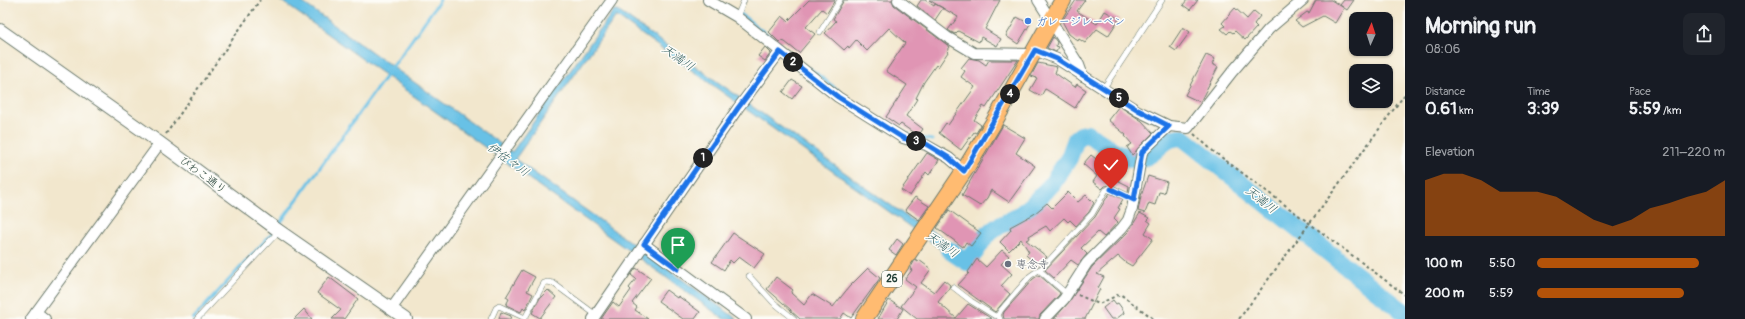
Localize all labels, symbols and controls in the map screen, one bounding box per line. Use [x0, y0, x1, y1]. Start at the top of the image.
north arrow [1349, 12, 1393, 56]
map controls [1349, 12, 1393, 108]
text: Morning run [1425, 12, 1536, 40]
button: share [1683, 13, 1725, 55]
place label: ガレージレーベン [1036, 15, 1125, 28]
marker: ガレージレーベン [1023, 16, 1033, 26]
text: 08:06 [1425, 41, 1460, 57]
water label: 天満川 [659, 42, 697, 74]
pin: 2 [783, 52, 803, 72]
text: 2 [790, 55, 796, 68]
button: layers [1349, 64, 1393, 108]
pin: 4 [1000, 84, 1020, 104]
text: Distance [1425, 85, 1465, 98]
text: Time [1527, 85, 1550, 98]
text: Pace [1629, 85, 1651, 98]
text: 4 [1007, 87, 1013, 100]
pin: 5 [1109, 88, 1129, 108]
text: 5 [1116, 91, 1122, 104]
text: 0.61 [1425, 98, 1457, 119]
text: 3:39 [1527, 98, 1559, 119]
text: 5:59 [1629, 98, 1661, 119]
text: km [1457, 104, 1474, 117]
text: /km [1661, 104, 1681, 117]
pin: 3 [906, 131, 926, 151]
text: 3 [913, 134, 919, 147]
water label: 伊佐々川 [484, 140, 532, 180]
text: Elevation [1425, 144, 1475, 160]
text: 211–220 m [1662, 144, 1725, 160]
pin: 1 [693, 148, 713, 168]
pin [1094, 148, 1128, 189]
text: 1 [701, 151, 705, 164]
street label: びわこ通り [177, 154, 229, 196]
icon: check [1100, 154, 1122, 176]
water label: 天満川 [1242, 183, 1280, 217]
pin [661, 228, 695, 269]
water label: 天満川 [923, 229, 961, 261]
icon: arrive [667, 234, 689, 256]
text: 100 m [1425, 255, 1462, 271]
text: 5:50 [1489, 255, 1515, 271]
place label: 専念寺 [1016, 258, 1049, 271]
marker: 専念寺 [1003, 259, 1013, 269]
road number: 26 [882, 271, 902, 287]
text: 200 m [1425, 285, 1464, 301]
text: 5:59 [1489, 285, 1513, 301]

